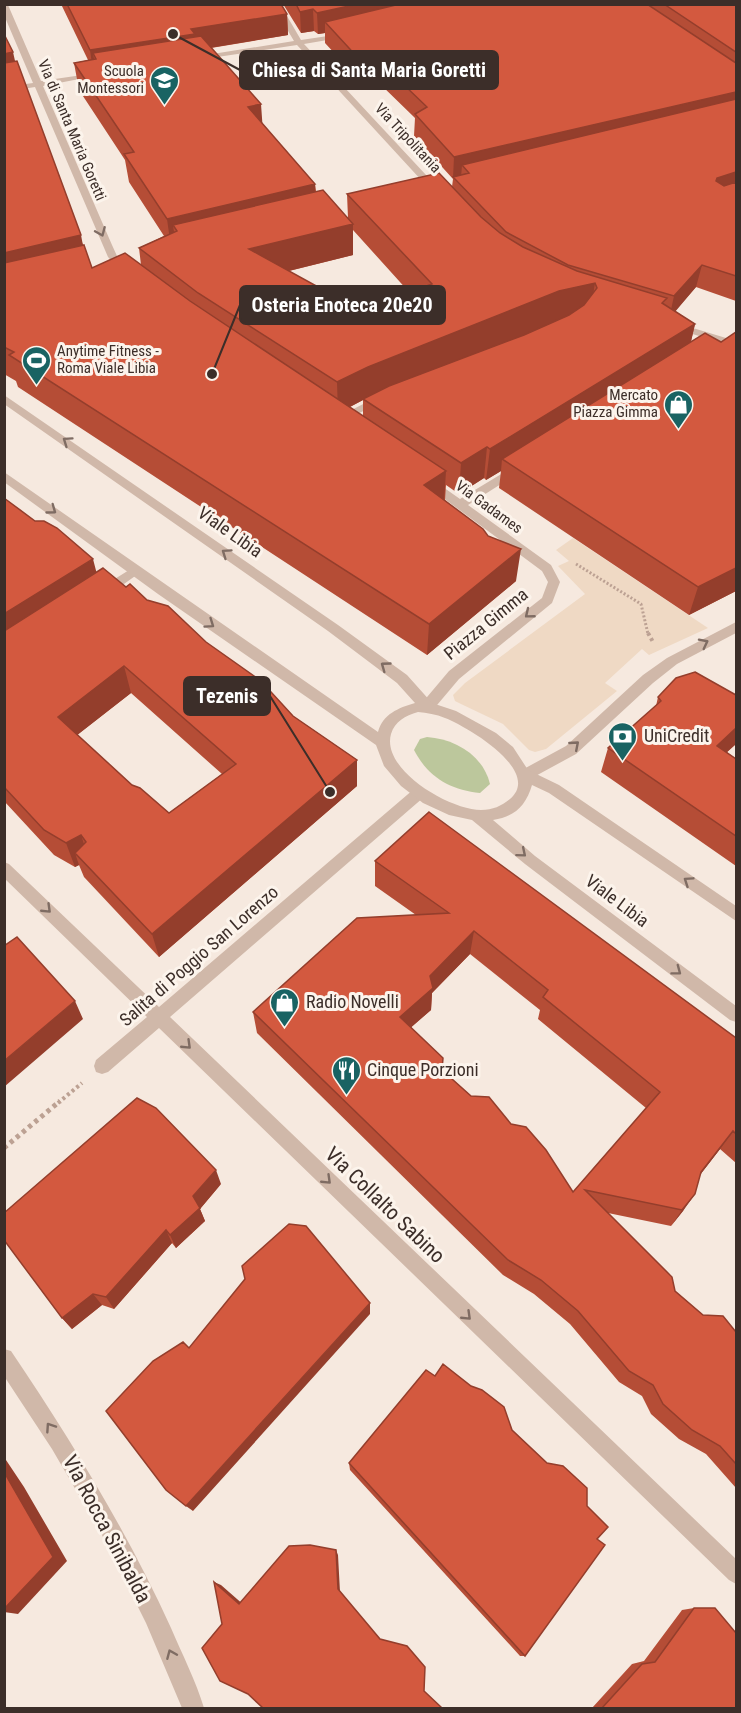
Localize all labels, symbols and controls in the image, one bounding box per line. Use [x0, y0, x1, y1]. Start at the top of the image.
callout: Chiesa di Santa Maria Goretti [240, 51, 498, 89]
street label: Via di Santa Maria Goretti [34, 57, 110, 203]
text: Chiesa di Santa Maria Goretti [252, 58, 486, 82]
place label: Scuola Montessori [77, 62, 144, 97]
school or university icon: Scuola Montessori [149, 64, 181, 106]
street label: Via Tripolitania [371, 99, 445, 177]
one-way arrow [94, 226, 106, 237]
callout: Osteria Enoteca 20e20 [240, 286, 445, 324]
text: Osteria Enoteca 20e20 [251, 293, 433, 317]
place label: Anytime Fitness - Roma Viale Libia [57, 342, 159, 377]
sports icon: Anytime Fitness - Roma Viale Libia [20, 344, 52, 386]
place label: Mercato Piazza Gimma [573, 386, 658, 421]
shop icon: Mercato Piazza Gimma [663, 388, 695, 430]
one-way arrow [62, 437, 73, 448]
street label: Via Gadames [452, 477, 526, 537]
street label: Viale Libia [194, 502, 267, 561]
one-way arrow [45, 503, 56, 514]
one-way arrow [222, 549, 233, 560]
street label: Piazza Gimma [440, 583, 532, 664]
one-way arrow [525, 607, 536, 618]
one-way arrow [204, 617, 215, 628]
one-way arrow [698, 639, 709, 651]
one-way arrow [381, 663, 392, 674]
callout: Tezenis [184, 677, 270, 715]
text: Tezenis [196, 684, 258, 708]
bank icon: UniCredit [607, 720, 639, 762]
place label: UniCredit [644, 725, 709, 746]
one-way arrow [568, 741, 579, 752]
one-way arrow [515, 846, 526, 857]
street label: Viale Libia [581, 870, 653, 931]
one-way arrow [684, 877, 695, 888]
street label: Salita di Poggio San Lorenzo [115, 881, 282, 1030]
one-way arrow [40, 902, 50, 913]
one-way arrow [671, 963, 682, 974]
shop icon: Radio Novelli [269, 986, 301, 1028]
place label: Radio Novelli [306, 991, 399, 1012]
one-way arrow [179, 1037, 190, 1048]
restaurant icon: Cinque Porzioni [330, 1054, 362, 1096]
place label: Cinque Porzioni [367, 1059, 479, 1080]
street label: Via Collalto Sabino [320, 1142, 450, 1268]
one-way arrow [320, 1173, 331, 1184]
one-way arrow [460, 1308, 471, 1319]
one-way arrow [47, 1422, 58, 1433]
street label: Via Rocca Sinibalda [58, 1451, 156, 1607]
one-way arrow [166, 1650, 178, 1661]

